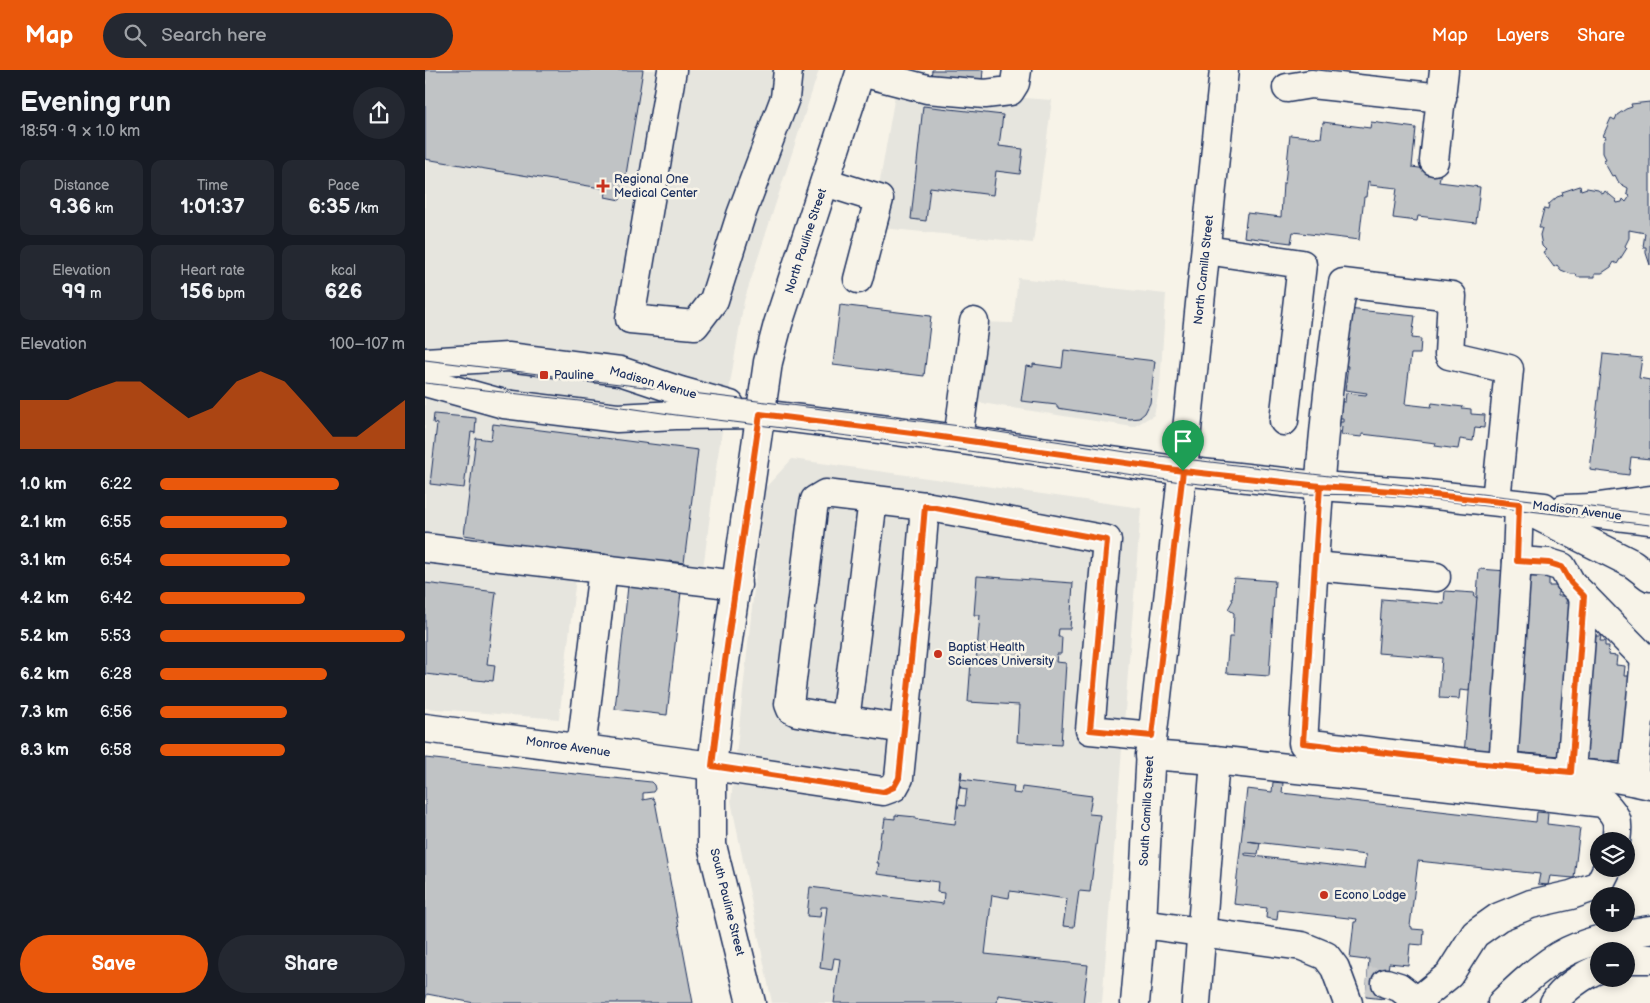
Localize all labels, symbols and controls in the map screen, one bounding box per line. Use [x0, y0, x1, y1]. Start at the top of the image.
search box [103, 13, 453, 58]
text: Map [25, 21, 73, 50]
icon: search [121, 21, 149, 49]
text: Search here [161, 24, 267, 47]
text: Map [1432, 25, 1468, 46]
text: Layers [1496, 25, 1549, 46]
text: Share [1577, 25, 1625, 46]
text: Evening run [20, 86, 171, 119]
button: share [353, 87, 405, 139]
text: 18:59 · 9 × 1.0 km [20, 122, 140, 141]
place label: Regional One Medical Center [614, 172, 698, 201]
text: Distance [54, 177, 109, 194]
text: Time [197, 177, 228, 194]
text: Pace [328, 177, 359, 194]
marker: Regional One Medical Center [596, 179, 610, 193]
street label: North Pauline Street [782, 186, 830, 295]
text: 9.36 [49, 194, 91, 219]
text: 1:01:37 [180, 194, 245, 219]
text: 6:35 [308, 194, 350, 219]
text: km [91, 200, 114, 217]
text: /km [350, 200, 379, 217]
street label: North Camilla Street [1191, 214, 1217, 325]
text: Elevation [52, 262, 111, 279]
text: Heart rate [180, 262, 245, 279]
text: kcal [331, 262, 356, 279]
text: 99 [62, 279, 86, 304]
text: 156 [180, 279, 214, 304]
text: 626 [324, 279, 363, 304]
text: m [86, 285, 101, 302]
text: bpm [214, 285, 245, 302]
text: Elevation [20, 335, 87, 354]
text: 100–107 m [329, 335, 405, 354]
street label: Madison Avenue [608, 363, 698, 403]
place label: Pauline [554, 368, 594, 383]
marker: Pauline [538, 369, 550, 381]
pin [1162, 420, 1204, 471]
icon: arrive [1169, 427, 1197, 455]
text: 1.0 km [20, 475, 67, 494]
text: 6:22 [100, 475, 132, 494]
street label: Madison Avenue [1531, 498, 1623, 524]
text: 2.1 km [20, 513, 66, 532]
text: 6:55 [100, 513, 131, 532]
text: 3.1 km [20, 551, 66, 570]
text: 6:54 [100, 551, 132, 570]
text: 4.2 km [20, 589, 69, 608]
text: 6:42 [100, 589, 132, 608]
text: 5.2 km [20, 627, 69, 646]
text: 5:53 [100, 627, 131, 646]
place label: Baptist Health Sciences University [948, 640, 1054, 669]
marker: Baptist Health Sciences University [932, 648, 944, 660]
text: 6.2 km [20, 665, 69, 684]
text: 6:28 [100, 665, 132, 684]
text: 7.3 km [20, 703, 68, 722]
text: 6:56 [100, 703, 132, 722]
street label: Monroe Avenue [525, 734, 611, 760]
text: 8.3 km [20, 741, 69, 760]
text: 6:58 [100, 741, 132, 760]
street label: South Camilla Street [1137, 755, 1157, 866]
map controls [1590, 832, 1635, 987]
button: layers [1590, 832, 1635, 877]
street label: South Pauline Street [706, 847, 748, 958]
button: + [1590, 887, 1635, 932]
place label: Econo Lodge [1334, 888, 1406, 903]
marker: Econo Lodge [1318, 889, 1330, 901]
button: Save [20, 935, 208, 993]
button: Share [218, 935, 405, 993]
button: − [1590, 942, 1635, 987]

